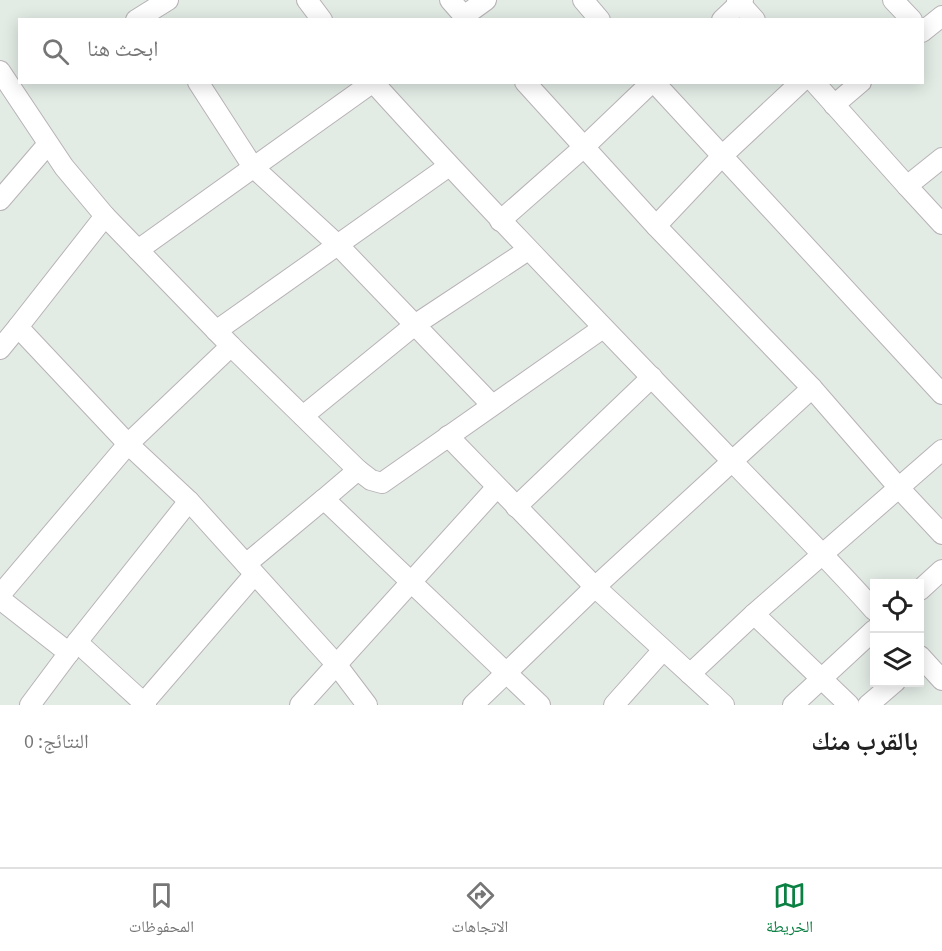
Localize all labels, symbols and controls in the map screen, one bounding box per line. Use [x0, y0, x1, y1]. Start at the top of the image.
search box [18, 18, 924, 84]
text: ابحث هنا [87, 33, 158, 65]
icon: search [39, 35, 72, 68]
map controls [870, 579, 924, 687]
button: locate [870, 579, 924, 633]
button: layers [870, 633, 924, 687]
text: بالقرب منك [811, 723, 918, 760]
text: النتائج: 0 [24, 728, 89, 756]
tab: المحفوظات [129, 879, 194, 942]
tab: الاتجاهات [452, 879, 508, 942]
tab: الخريطة [766, 879, 813, 942]

